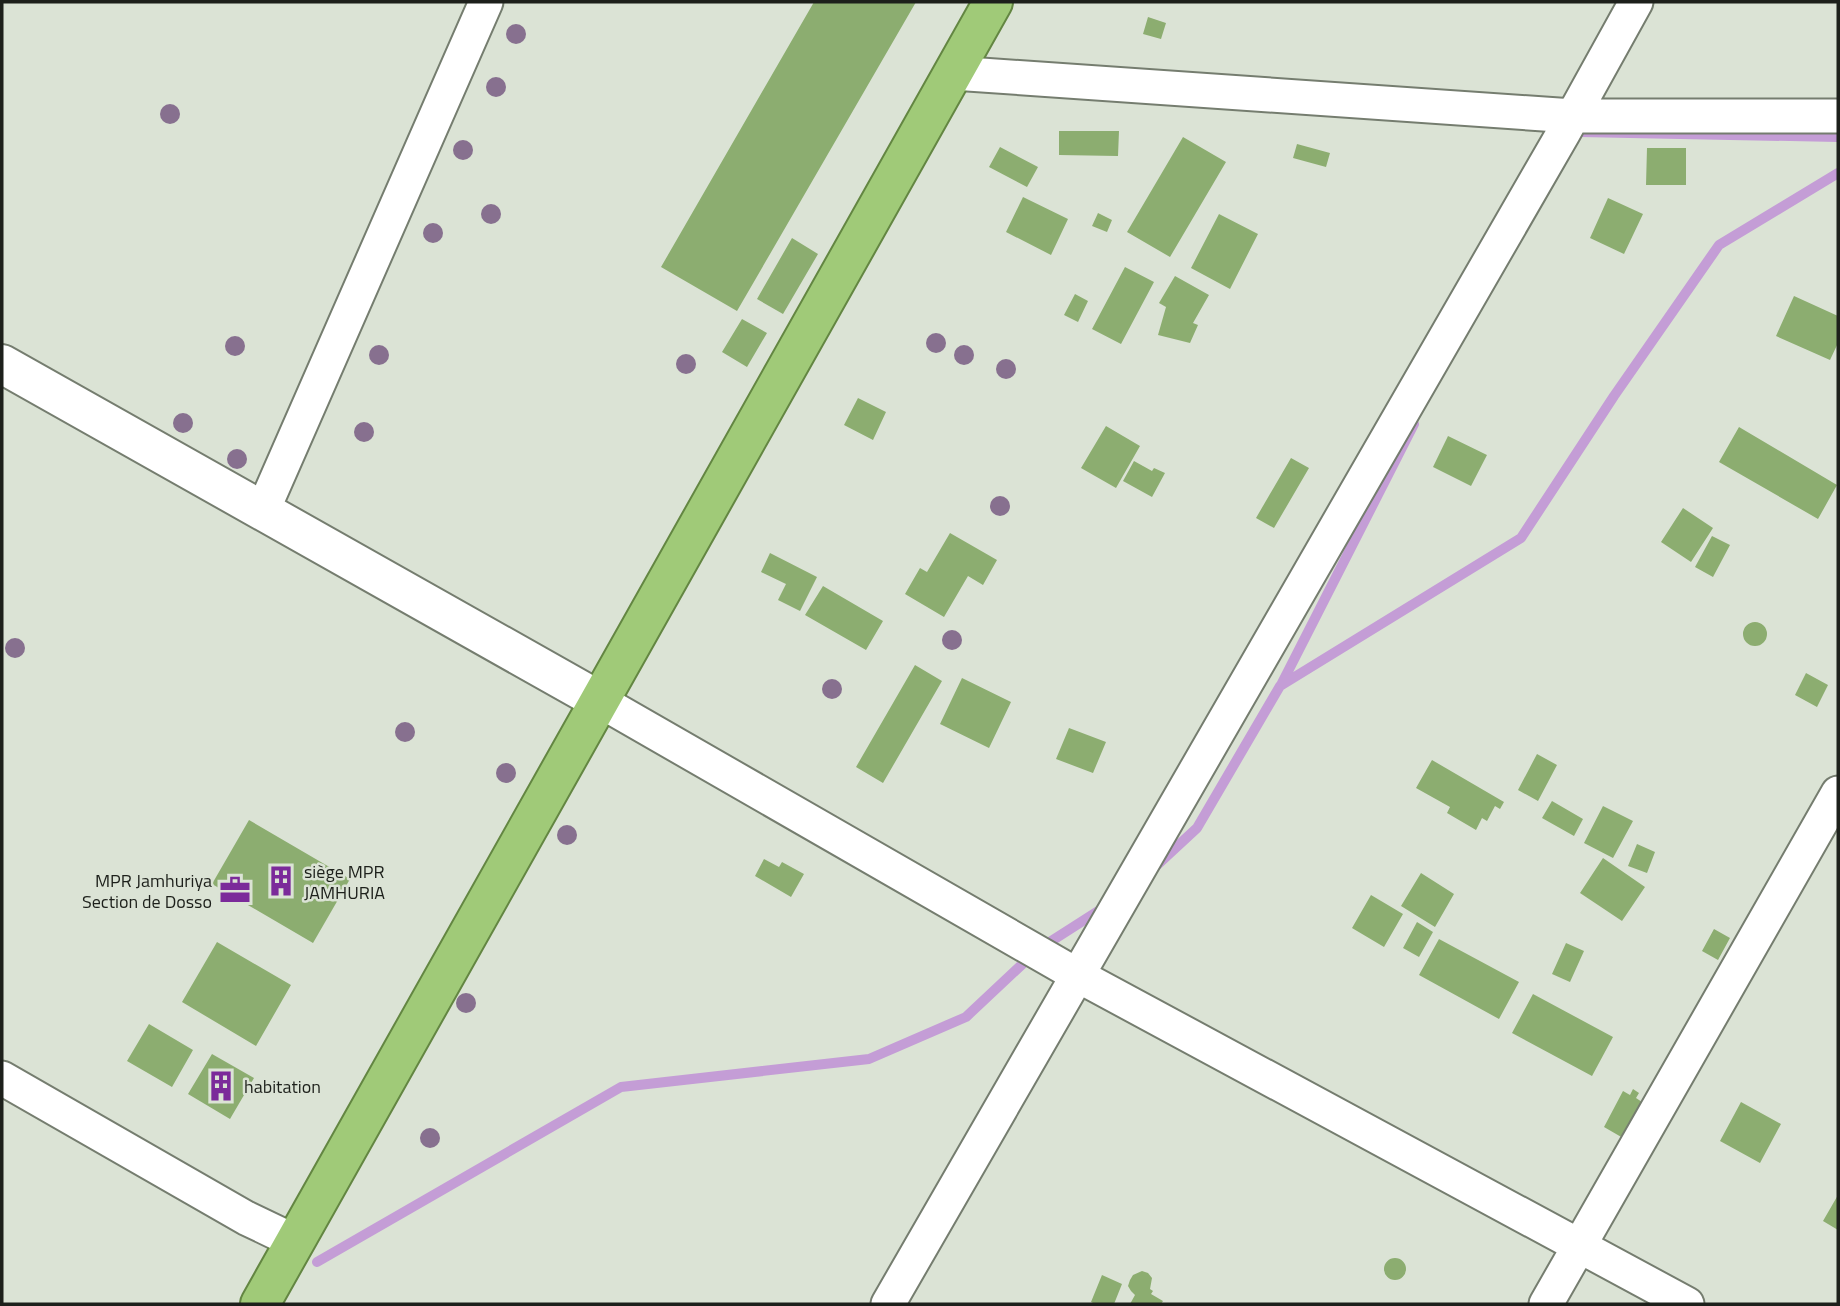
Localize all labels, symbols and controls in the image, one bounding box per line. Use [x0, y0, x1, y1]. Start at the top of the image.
place label: siège MPR JAMHURIA [304, 858, 385, 906]
building icon: siège MPR JAMHURIA [264, 864, 298, 898]
place label: MPR Jamhuriya Section de Dosso [82, 867, 212, 915]
office icon: MPR Jamhuriya Section de Dosso [218, 873, 252, 907]
building icon: habitation [204, 1069, 238, 1103]
place label: habitation [244, 1073, 321, 1100]

